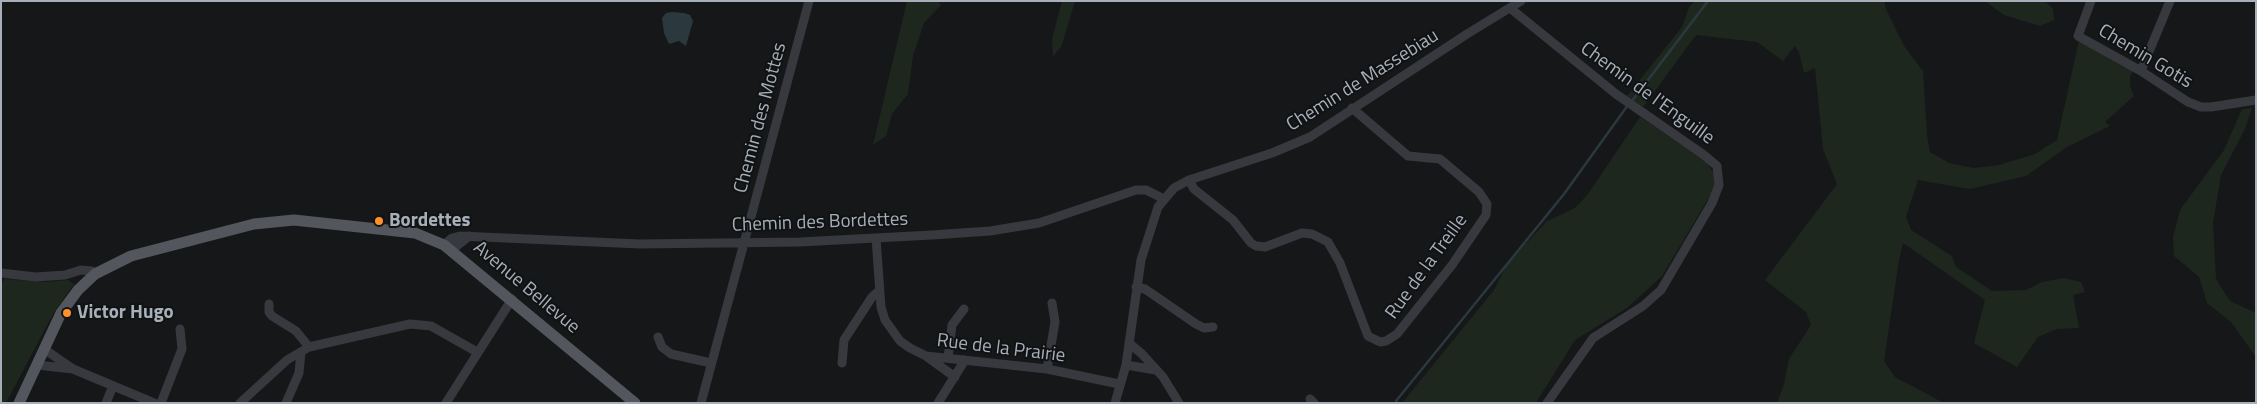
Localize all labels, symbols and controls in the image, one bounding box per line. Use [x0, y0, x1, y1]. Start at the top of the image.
street label: Chemin Gotis [2094, 20, 2196, 94]
street label: Chemin de Massebiau [1283, 25, 1443, 137]
street label: Chemin de l'Enguille [1576, 38, 1718, 150]
street label: Chemin des Mottes [730, 40, 792, 196]
street label: Chemin des Bordettes [731, 209, 909, 237]
place label: Bordettes [389, 210, 470, 232]
street label: Rue de la Treille [1381, 210, 1473, 324]
marker: Bordettes [373, 215, 385, 227]
street label: Avenue Bellevue [468, 237, 584, 339]
place label: Victor Hugo [77, 302, 174, 324]
marker: Victor Hugo [61, 307, 73, 319]
street label: Rue de la Prairie [935, 330, 1067, 368]

